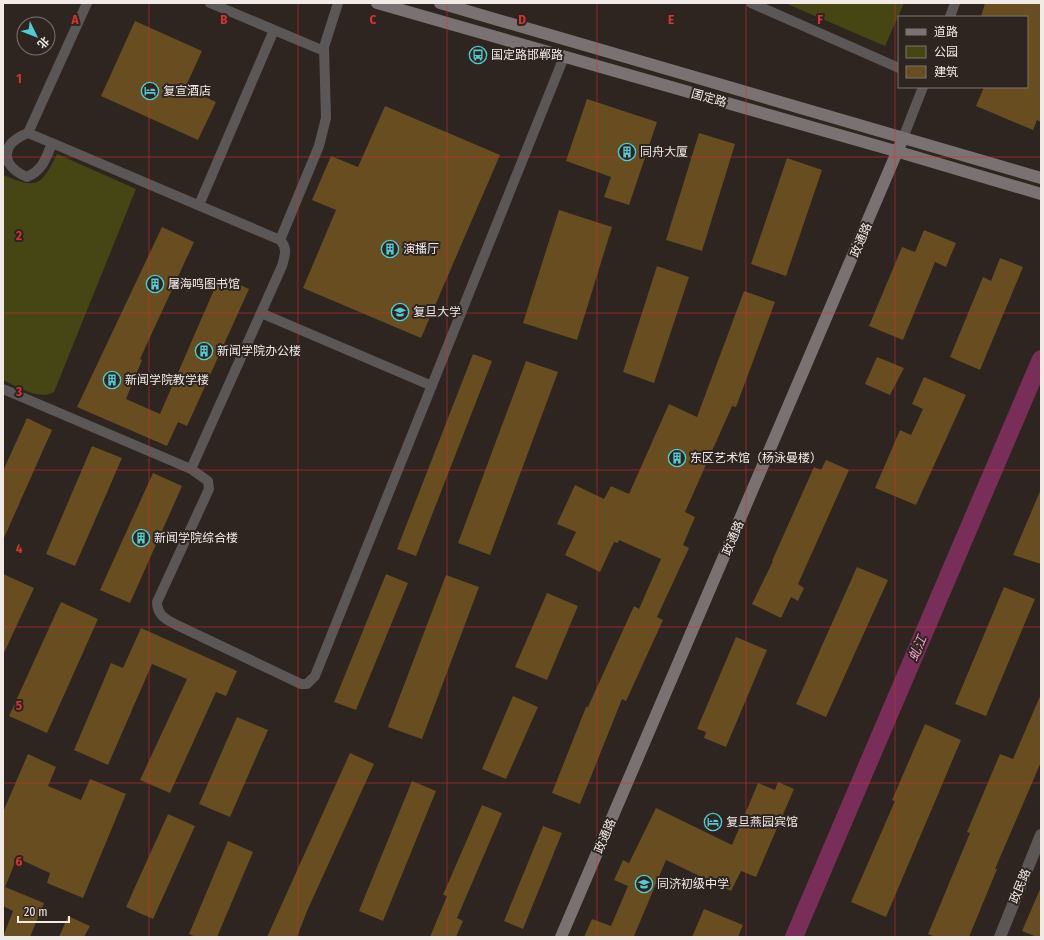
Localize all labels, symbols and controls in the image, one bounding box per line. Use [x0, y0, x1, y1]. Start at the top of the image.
text: A [70, 12, 79, 27]
text: B [220, 12, 228, 27]
text: C [370, 12, 377, 27]
text: D [518, 12, 526, 27]
text: E [668, 12, 674, 27]
text: F [817, 12, 823, 27]
north arrow [16, 16, 56, 56]
legend [898, 16, 1028, 88]
text: 道路 [934, 25, 958, 39]
text: 北 [34, 34, 51, 51]
bus stop icon: 国定路邯郸路 [468, 45, 488, 65]
text: 公园 [934, 45, 958, 59]
place label: 国定路邯郸路 [491, 48, 563, 62]
text: 建筑 [934, 65, 958, 79]
text: 1 [16, 71, 22, 86]
hotel icon: 复宣酒店 [140, 81, 160, 101]
place label: 复宣酒店 [163, 84, 211, 98]
street label: 国定路 [690, 86, 728, 110]
building icon: 同舟大厦 [617, 142, 637, 162]
place label: 同舟大厦 [640, 145, 688, 159]
street label: 政通路 [848, 221, 874, 259]
text: 2 [15, 228, 22, 243]
building icon: 演播厅 [380, 239, 400, 259]
place label: 演播厅 [403, 242, 439, 256]
building icon: 屠海鸣图书馆 [145, 274, 165, 294]
place label: 屠海鸣图书馆 [168, 277, 240, 291]
school or university icon: 复旦大学 [390, 302, 410, 322]
place label: 复旦大学 [413, 305, 461, 319]
building icon: 新闻学院办公楼 [194, 341, 214, 361]
place label: 新闻学院办公楼 [217, 344, 301, 358]
building icon: 新闻学院教学楼 [102, 370, 122, 390]
place label: 新闻学院教学楼 [125, 373, 209, 387]
text: 3 [15, 384, 22, 399]
building icon: 东区艺术馆（杨泳曼楼） [667, 448, 687, 468]
place label: 东区艺术馆（杨泳曼楼） [690, 451, 822, 465]
street label: 政通路 [720, 519, 746, 557]
building icon: 新闻学院综合楼 [131, 528, 151, 548]
place label: 新闻学院综合楼 [154, 531, 238, 545]
text: 4 [16, 541, 23, 556]
water label: 虬江 [905, 631, 930, 663]
text: 5 [16, 698, 22, 713]
hotel icon: 复旦燕园宾馆 [703, 812, 723, 832]
place label: 复旦燕园宾馆 [726, 815, 798, 829]
street label: 政通路 [592, 817, 618, 855]
text: 6 [16, 854, 23, 869]
street label: 政民路 [1007, 867, 1033, 905]
school or university icon: 同济初级中学 [634, 874, 654, 894]
place label: 同济初级中学 [657, 877, 729, 891]
scale bar [18, 898, 69, 924]
text: 20 m [24, 905, 48, 919]

